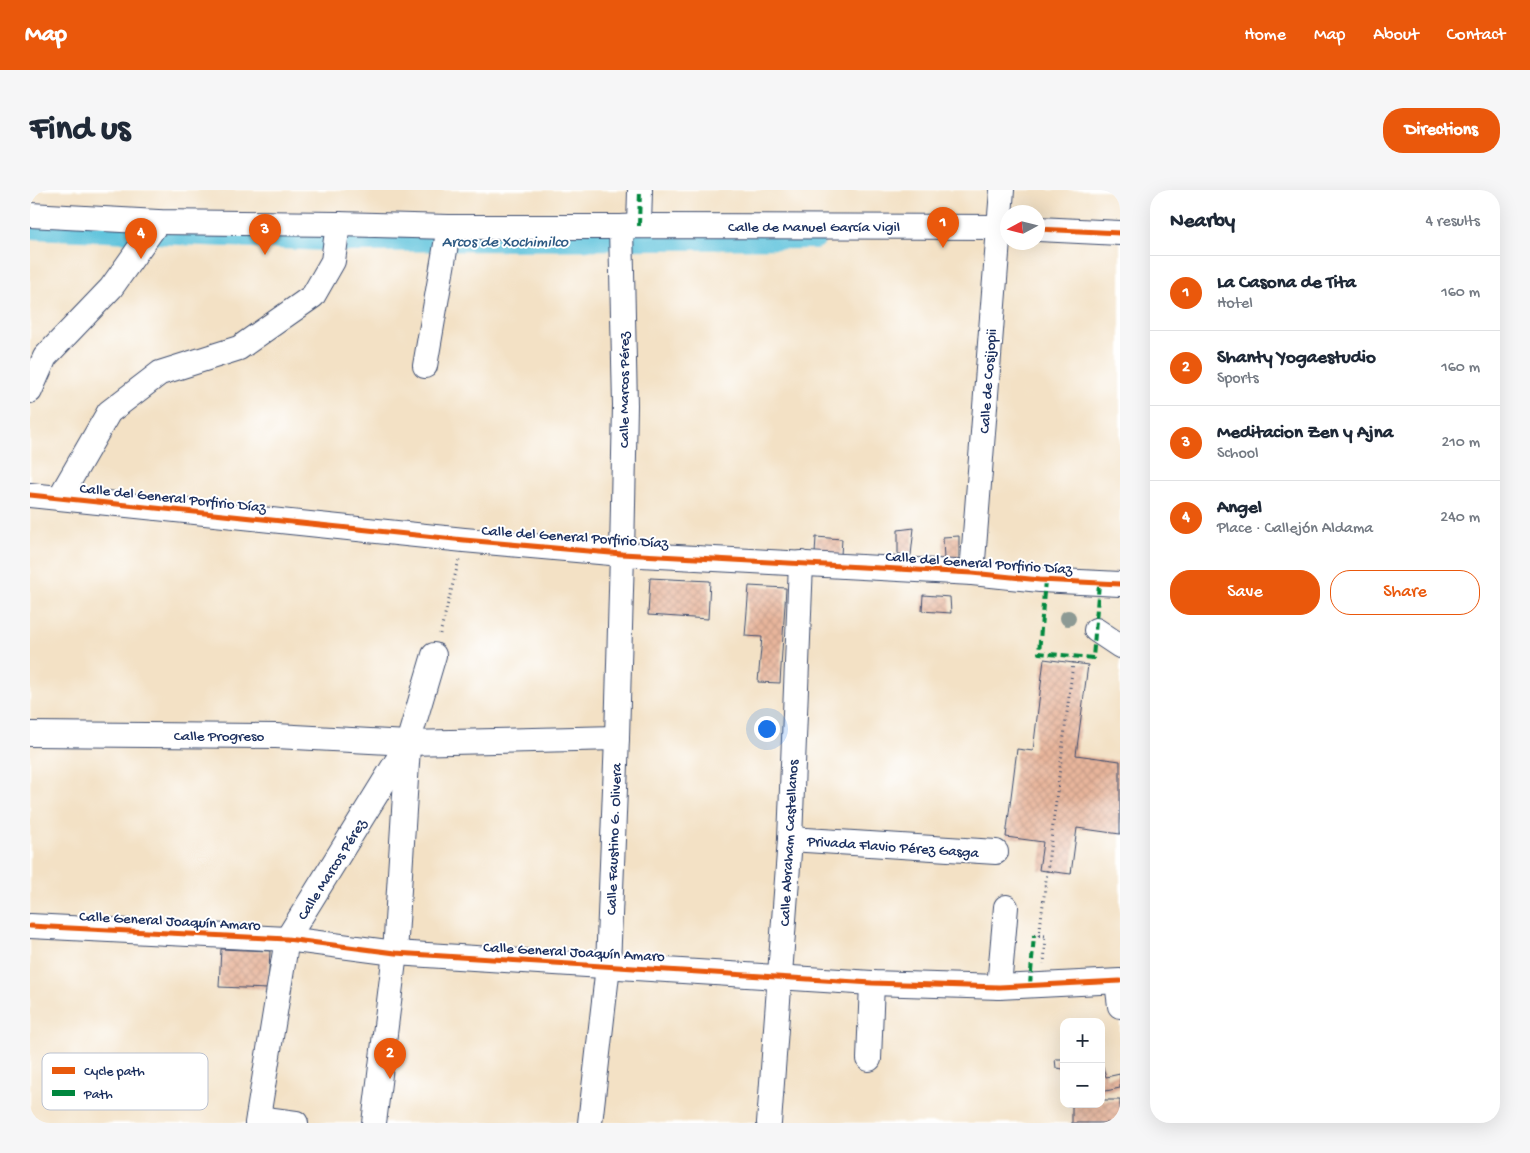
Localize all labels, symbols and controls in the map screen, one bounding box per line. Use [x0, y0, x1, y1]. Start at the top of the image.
text: Map [25, 21, 67, 50]
text: Home [1244, 25, 1286, 46]
text: Map [1314, 25, 1345, 46]
text: About [1373, 25, 1419, 46]
text: Contact [1447, 25, 1505, 46]
button: Directions [1383, 108, 1500, 153]
text: Find us [30, 110, 130, 151]
north arrow [1000, 205, 1045, 250]
pin: 1 [927, 207, 959, 248]
text: Nearby [1170, 210, 1235, 235]
text: 4 results [1425, 213, 1480, 232]
pin: 3 [249, 214, 281, 255]
pin: 4 [125, 218, 157, 259]
street label: Calle de Manuel García Vigil [728, 219, 900, 237]
water label: Arcos de Xochimilco [442, 234, 569, 253]
text: La Casona de Tita [1217, 272, 1356, 295]
text: 1 [1183, 284, 1189, 303]
text: 160 m [1441, 284, 1480, 303]
text: Hotel [1217, 295, 1253, 314]
street label: Calle de Cosijopii [976, 328, 1002, 434]
street label: Calle Marcos Pérez [616, 332, 634, 448]
text: Shanty Yogaestudio [1217, 347, 1376, 370]
text: 2 [1182, 359, 1190, 378]
text: 160 m [1441, 359, 1480, 378]
text: Sports [1217, 370, 1259, 389]
text: Meditacion Zen y Ajna [1217, 422, 1393, 445]
text: 3 [1182, 434, 1190, 453]
text: 210 m [1441, 434, 1480, 453]
text: School [1217, 445, 1259, 464]
street label: Calle del General Porfirio Díaz [79, 480, 267, 518]
text: Angel [1217, 497, 1262, 520]
text: 4 [1182, 509, 1190, 528]
text: 240 m [1440, 509, 1480, 528]
text: Place · Callejón Aldama [1217, 520, 1373, 539]
street label: Calle del General Porfirio Díaz [481, 522, 669, 554]
street label: Calle del General Porfirio Díaz [885, 548, 1073, 580]
button: Save [1170, 570, 1320, 615]
button: Share [1330, 570, 1480, 615]
your location [754, 716, 780, 742]
street label: Calle Progreso [174, 728, 265, 746]
street label: Calle Abraham Castellanos [777, 759, 803, 927]
street label: Calle Faustino G. Olivera [603, 762, 627, 915]
street label: Calle Marcos Pérez [294, 816, 371, 924]
street label: Privada Flavio Pérez Gasga [805, 833, 980, 863]
street label: Calle General Joaquín Amaro [79, 908, 261, 936]
street label: Calle General Joaquín Amaro [483, 939, 665, 967]
map controls [1060, 1018, 1105, 1108]
button: + [1060, 1018, 1105, 1063]
pin: 2 [374, 1038, 406, 1079]
legend [42, 1053, 208, 1110]
button: − [1060, 1063, 1105, 1108]
text: Cycle path [84, 1064, 145, 1081]
text: Path [83, 1087, 113, 1104]

